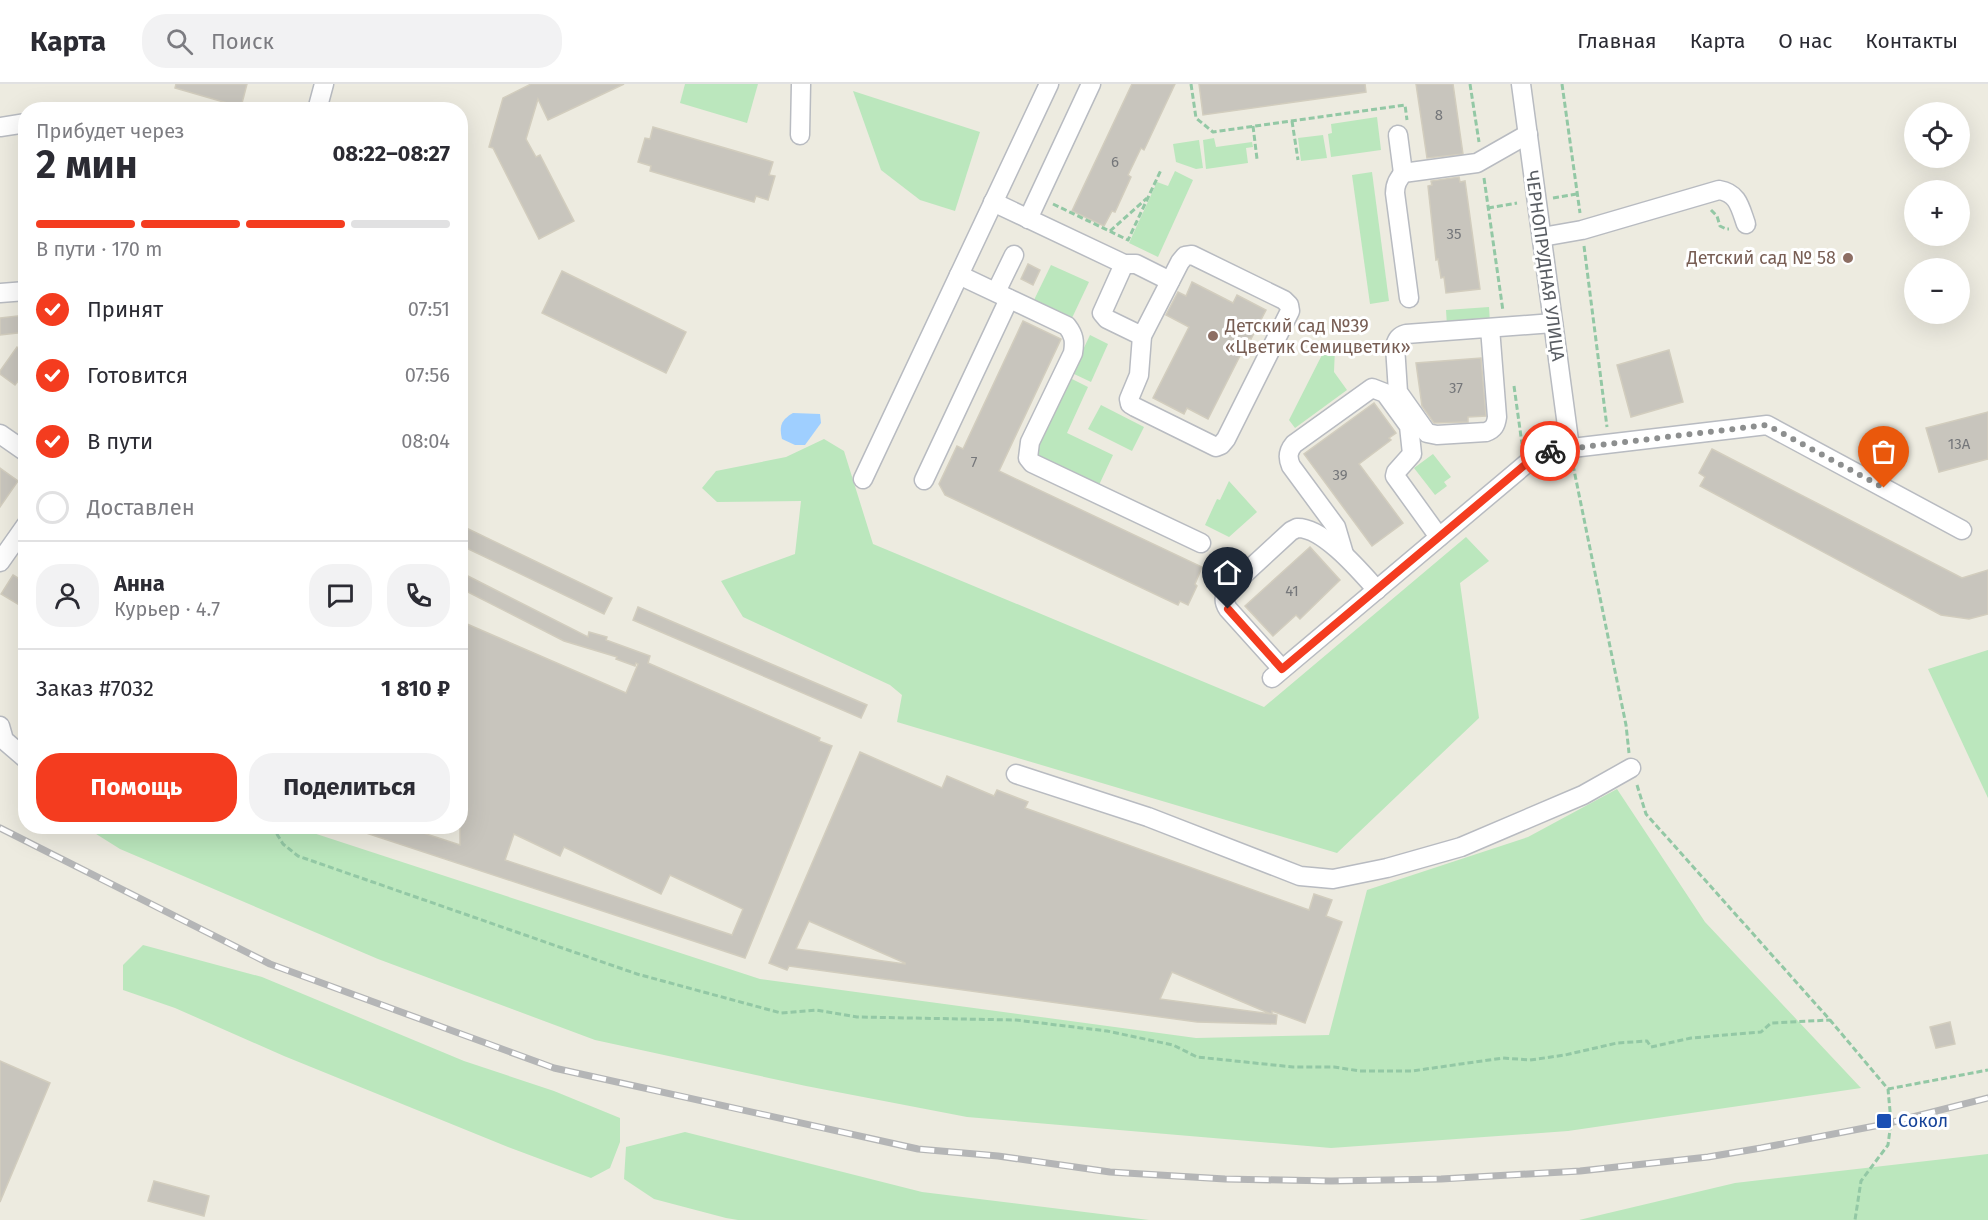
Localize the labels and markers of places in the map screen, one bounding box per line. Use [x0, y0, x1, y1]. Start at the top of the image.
place label: Детский сад № 58 [1686, 247, 1836, 269]
marker: Детский сад № 58 [1841, 251, 1855, 265]
place label: Детский сад №39 «Цветик Семицветик» [1224, 315, 1411, 358]
marker: Детский сад №39 «Цветик Семицветик» [1206, 329, 1220, 343]
pin [1858, 426, 1909, 488]
pin [1202, 547, 1253, 609]
place label: Сокол [1898, 1110, 1948, 1132]
marker: Сокол [1875, 1112, 1893, 1130]

